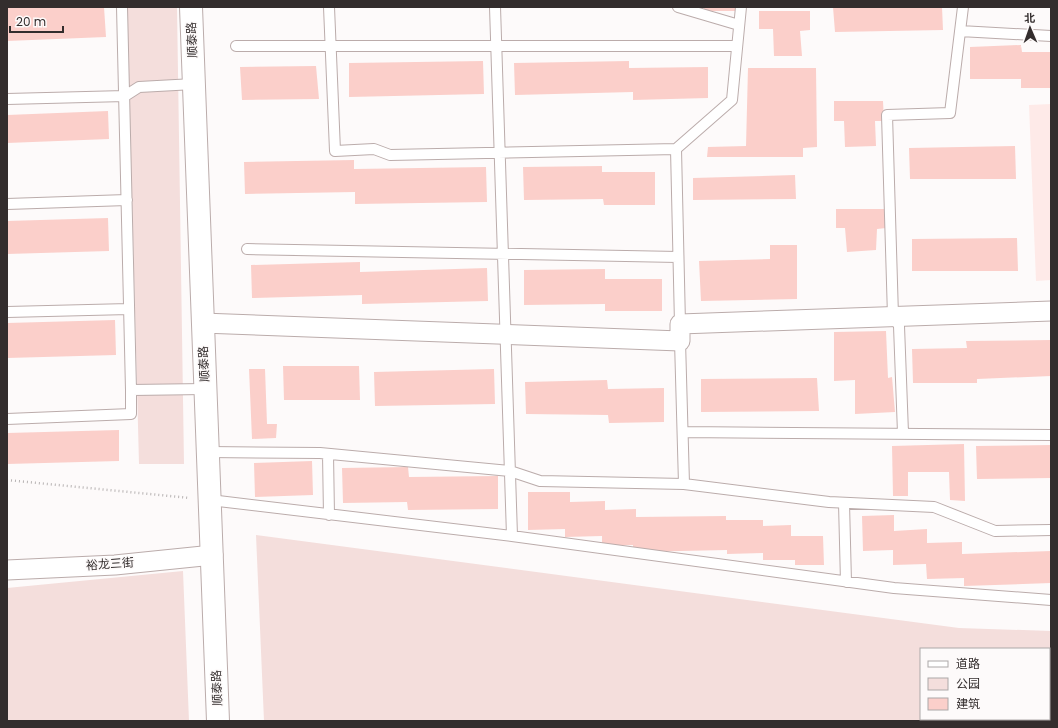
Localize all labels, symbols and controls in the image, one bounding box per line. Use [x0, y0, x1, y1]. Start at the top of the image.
scale bar [10, 8, 63, 34]
north arrow [1010, 8, 1050, 48]
text: 北 [1024, 10, 1035, 26]
text: 20 m [16, 13, 46, 30]
street label: 顺泰路 [182, 22, 201, 58]
street label: 顺泰路 [194, 346, 213, 382]
street label: 裕龙三街 [85, 553, 135, 574]
legend [920, 648, 1050, 720]
text: 道路 [956, 655, 980, 672]
street label: 顺泰路 [207, 670, 226, 706]
text: 公园 [956, 675, 980, 692]
text: 建筑 [956, 695, 980, 712]

